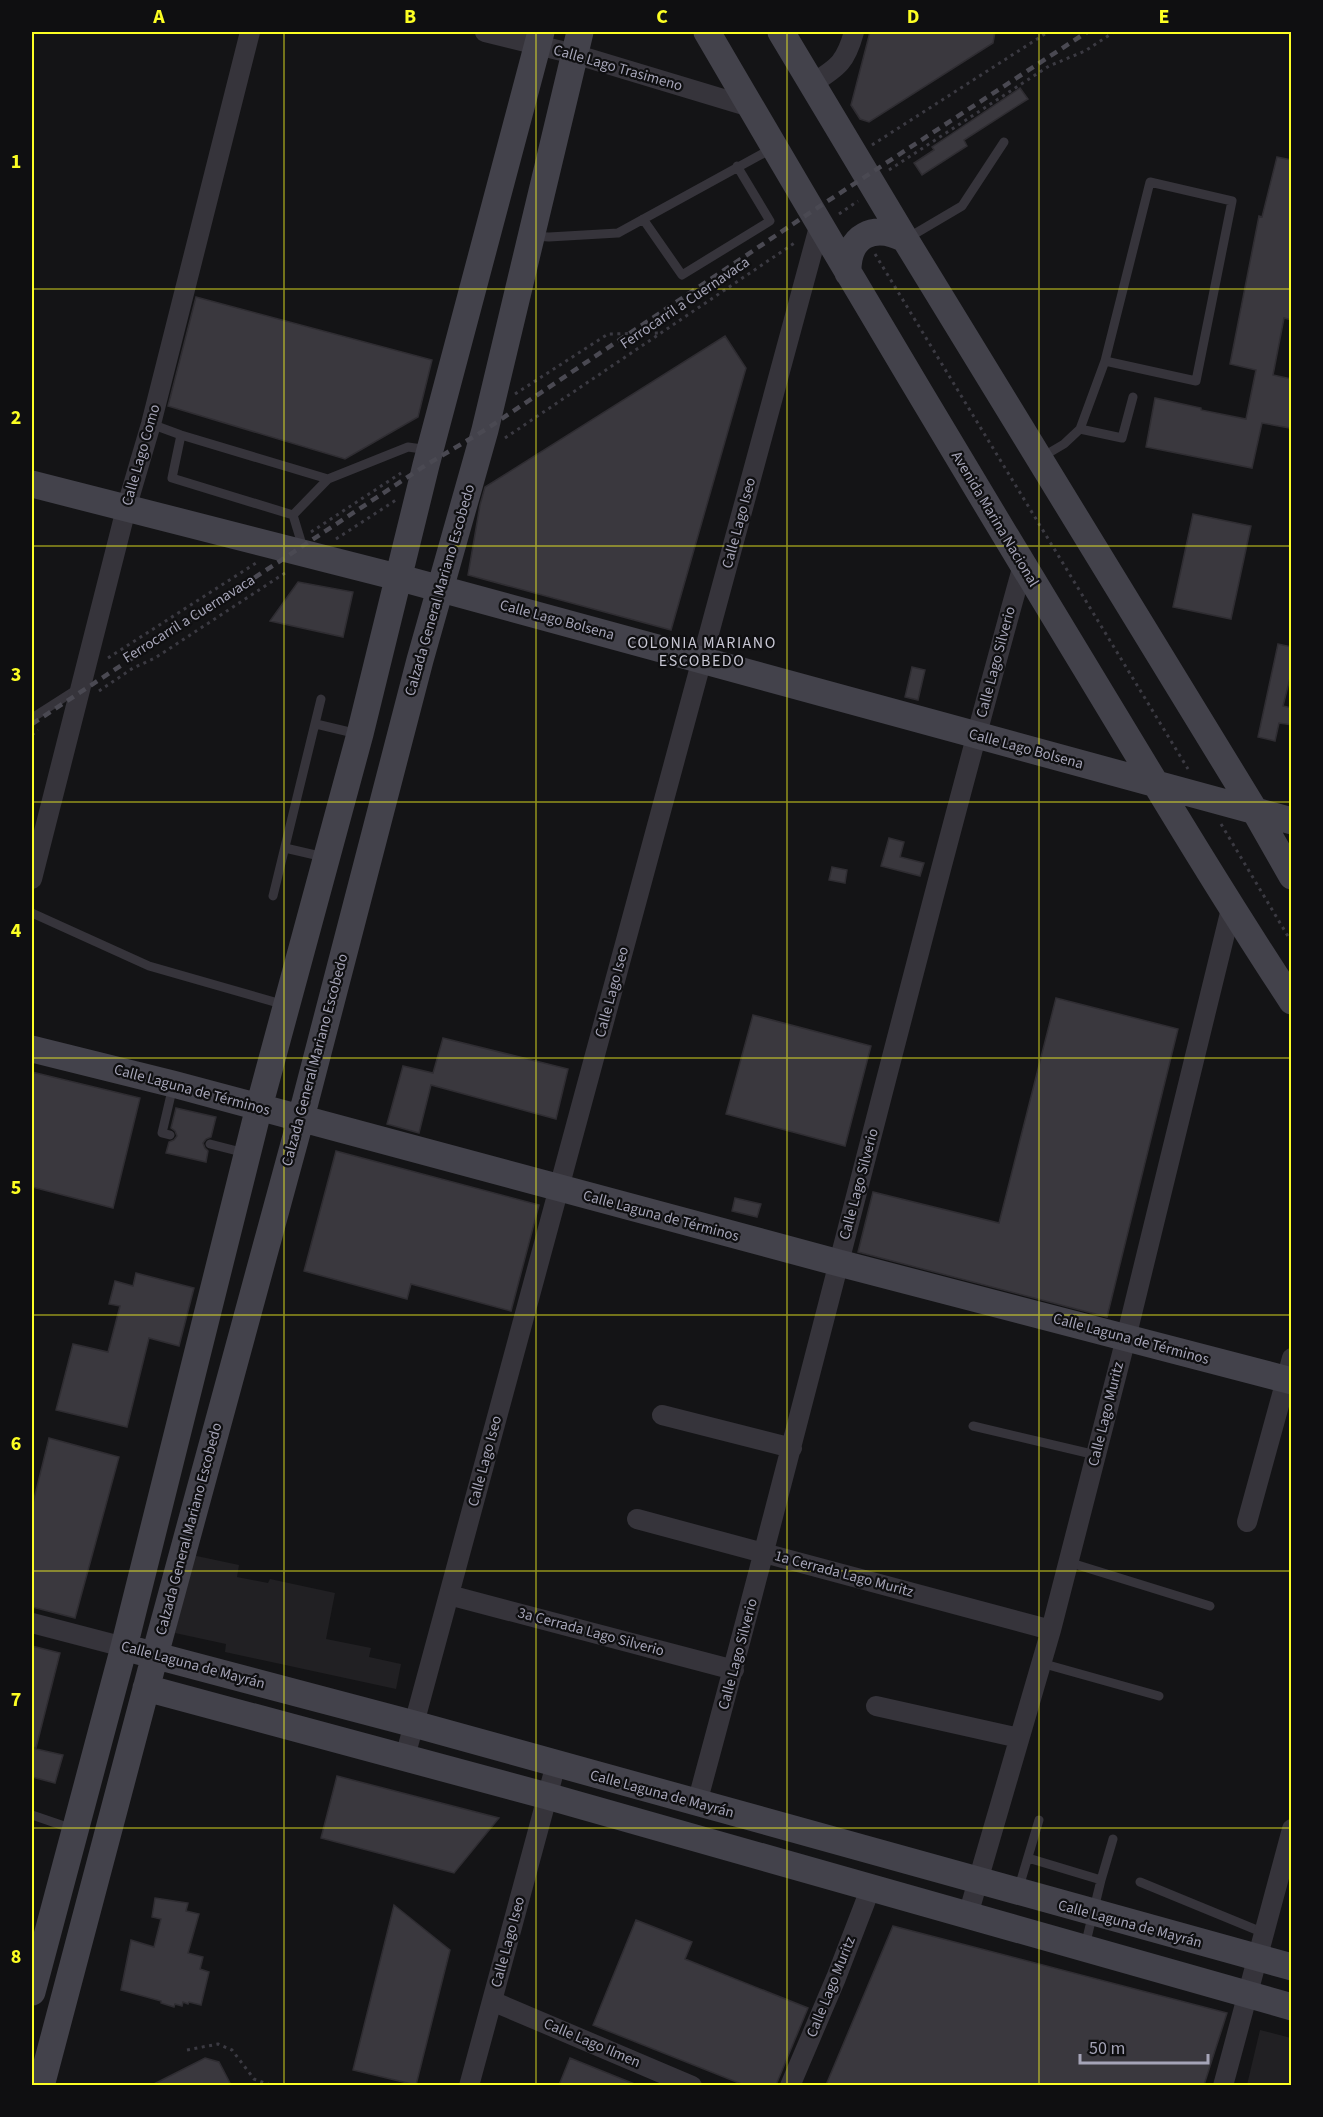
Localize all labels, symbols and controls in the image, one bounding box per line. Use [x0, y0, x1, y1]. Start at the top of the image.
text: A [152, 3, 165, 31]
text: B [404, 3, 416, 31]
text: C [656, 3, 668, 31]
text: D [907, 3, 919, 31]
text: E [1159, 3, 1169, 31]
street label: Calle Lago Trasimeno [551, 40, 685, 96]
text: 1 [11, 148, 21, 176]
street label: Ferrocarril a Cuernavaca [616, 252, 754, 354]
street label: Calle Lago Como [116, 402, 166, 508]
text: 2 [11, 404, 21, 432]
street label: Avenida Marina Nacional [946, 447, 1044, 591]
street label: Calle Lago Iseo [717, 475, 761, 571]
street label: Calzada General Mariano Escobedo [400, 482, 480, 698]
street label: Ferrocarril a Cuernavaca [119, 570, 259, 668]
street label: Calle Lago Bolsena [497, 595, 617, 645]
street label: Calle Lago Silverio [971, 604, 1021, 720]
district label: COLONIA MARIANO ESCOBEDO [627, 632, 777, 672]
text: 3 [11, 661, 21, 689]
street label: Calle Lago Bolsena [966, 724, 1086, 774]
text: 4 [11, 917, 22, 945]
street label: Calle Lago Iseo [590, 944, 634, 1040]
street label: Calzada General Mariano Escobedo [276, 951, 354, 1169]
street label: Calle Laguna de Términos [112, 1059, 272, 1121]
street label: Calle Lago Silverio [834, 1126, 884, 1242]
text: 5 [11, 1174, 21, 1202]
street label: Calle Laguna de Términos [581, 1185, 741, 1247]
street label: Calle Laguna de Términos [1051, 1308, 1211, 1370]
street label: Calle Lago Muritz [1083, 1360, 1129, 1468]
street label: Calle Lago Iseo [463, 1413, 507, 1509]
street label: Calzada General Mariano Escobedo [150, 1420, 228, 1638]
text: 6 [11, 1430, 21, 1458]
street label: 1a Cerrada Lago Muritz [772, 1545, 916, 1603]
street label: Calle Lago Silverio [713, 1596, 763, 1712]
street label: 3a Cerrada Lago Silverio [515, 1602, 667, 1662]
street label: Calle Laguna de Mayrán [119, 1636, 267, 1694]
text: 7 [11, 1686, 21, 1714]
street label: Calle Laguna de Mayrán [588, 1765, 736, 1823]
street label: Calle Lago Iseo [486, 1894, 530, 1990]
street label: Calle Laguna de Mayrán [1056, 1895, 1204, 1953]
street label: Calle Lago Muritz [801, 1933, 861, 2041]
text: 8 [11, 1943, 21, 1971]
street label: Calle Lago Ilmen [540, 2013, 644, 2073]
scale bar [1080, 2027, 1208, 2065]
text: 50 m [1089, 2036, 1125, 2061]

